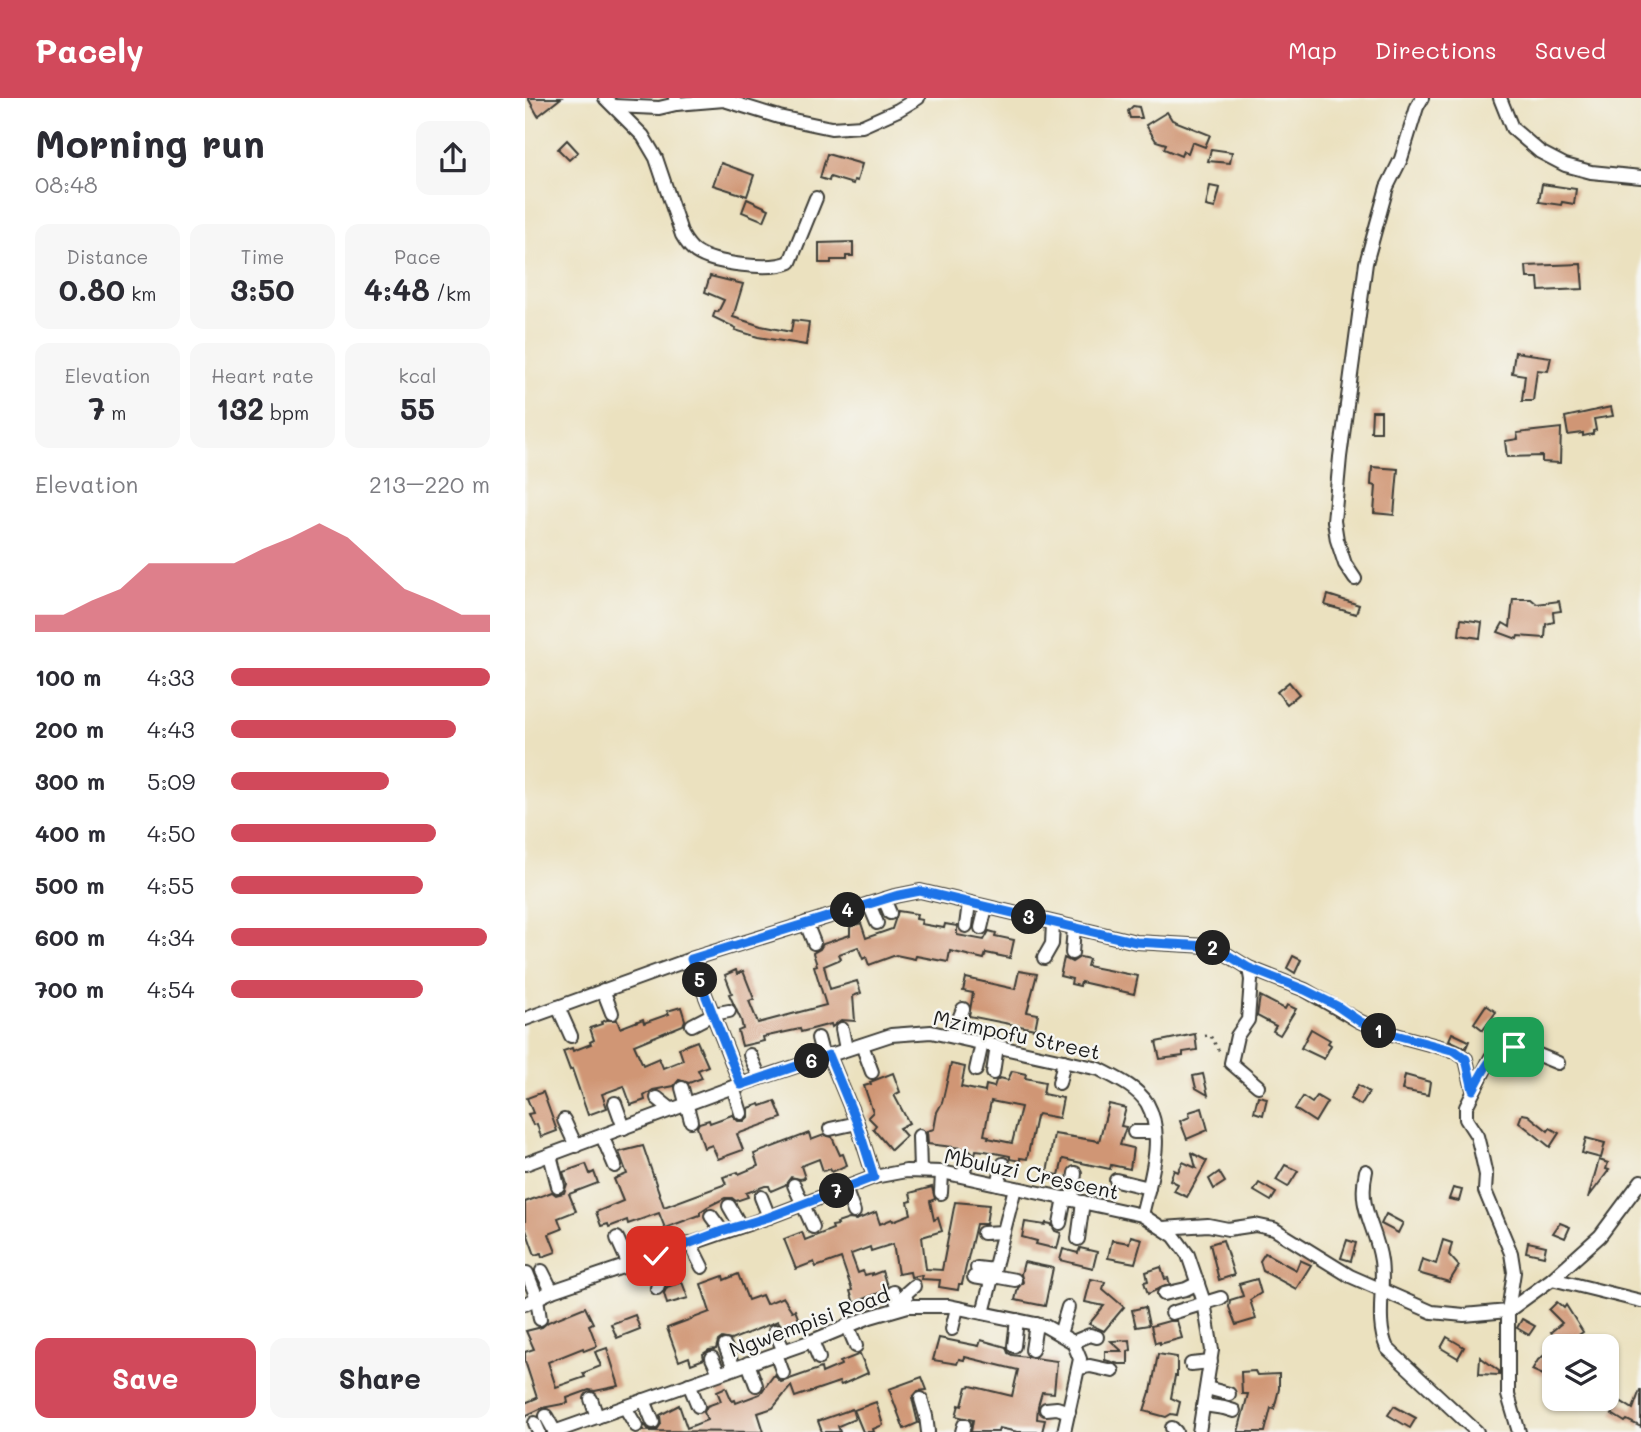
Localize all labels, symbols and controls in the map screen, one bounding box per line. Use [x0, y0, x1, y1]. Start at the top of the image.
text: Pacely [35, 28, 144, 71]
text: Map [1288, 34, 1337, 65]
text: Directions [1375, 34, 1497, 65]
text: Saved [1535, 34, 1606, 65]
text: Morning run [35, 118, 265, 168]
button: share [416, 121, 490, 195]
text: 08:48 [35, 169, 98, 199]
text: Distance [67, 244, 148, 269]
text: Time [241, 244, 284, 269]
text: Pace [394, 244, 441, 269]
text: 0.80 [59, 269, 125, 309]
text: 3:50 [230, 269, 295, 309]
text: 4:48 [364, 269, 430, 309]
text: km [125, 281, 156, 306]
text: /km [430, 281, 471, 306]
text: Elevation [65, 363, 150, 388]
text: Heart rate [211, 363, 314, 388]
text: kcal [399, 363, 436, 388]
text: 7 [89, 388, 105, 428]
text: 132 [216, 388, 264, 428]
text: 55 [400, 388, 435, 428]
text: m [105, 400, 126, 425]
text: bpm [264, 400, 309, 425]
text: Elevation [35, 469, 138, 499]
text: 213–220 m [369, 469, 490, 499]
text: 100 m [35, 662, 101, 692]
text: 4:33 [147, 662, 195, 692]
text: 200 m [35, 714, 104, 744]
text: 4:43 [147, 714, 195, 744]
text: 300 m [35, 766, 105, 796]
text: 5:09 [147, 766, 195, 796]
text: 400 m [35, 818, 106, 848]
text: 4:50 [147, 818, 195, 848]
text: 500 m [35, 870, 105, 900]
text: 4:55 [147, 870, 194, 900]
pin: 4 [831, 892, 865, 928]
text: 4 [841, 897, 854, 922]
pin: 3 [1011, 900, 1047, 934]
text: 3 [1023, 904, 1034, 929]
text: 600 m [35, 922, 105, 952]
text: 4:34 [147, 922, 195, 952]
pin: 2 [1195, 930, 1231, 966]
text: 2 [1207, 935, 1218, 960]
pin: 5 [683, 962, 717, 998]
text: 5 [694, 967, 705, 992]
text: 700 m [35, 974, 104, 1004]
text: 4:54 [147, 974, 195, 1004]
street label: Mzimpofu Street [931, 1003, 1103, 1065]
pin: 1 [1361, 1014, 1397, 1048]
pin [1484, 1017, 1544, 1077]
text: 1 [1374, 1018, 1383, 1043]
icon: arrive [1495, 1028, 1533, 1066]
pin: 6 [795, 1044, 829, 1079]
text: 6 [806, 1048, 817, 1073]
street label: Mbuluzi Crescent [942, 1141, 1122, 1205]
pin: 7 [819, 1174, 855, 1208]
text: 7 [831, 1178, 842, 1203]
pin [626, 1226, 686, 1286]
icon: check [637, 1237, 675, 1275]
street label: Ngwempisi Road [725, 1279, 893, 1363]
map controls [1542, 1334, 1619, 1411]
button: layers [1542, 1334, 1619, 1411]
button: Save [35, 1338, 256, 1418]
button: Share [270, 1338, 490, 1418]

